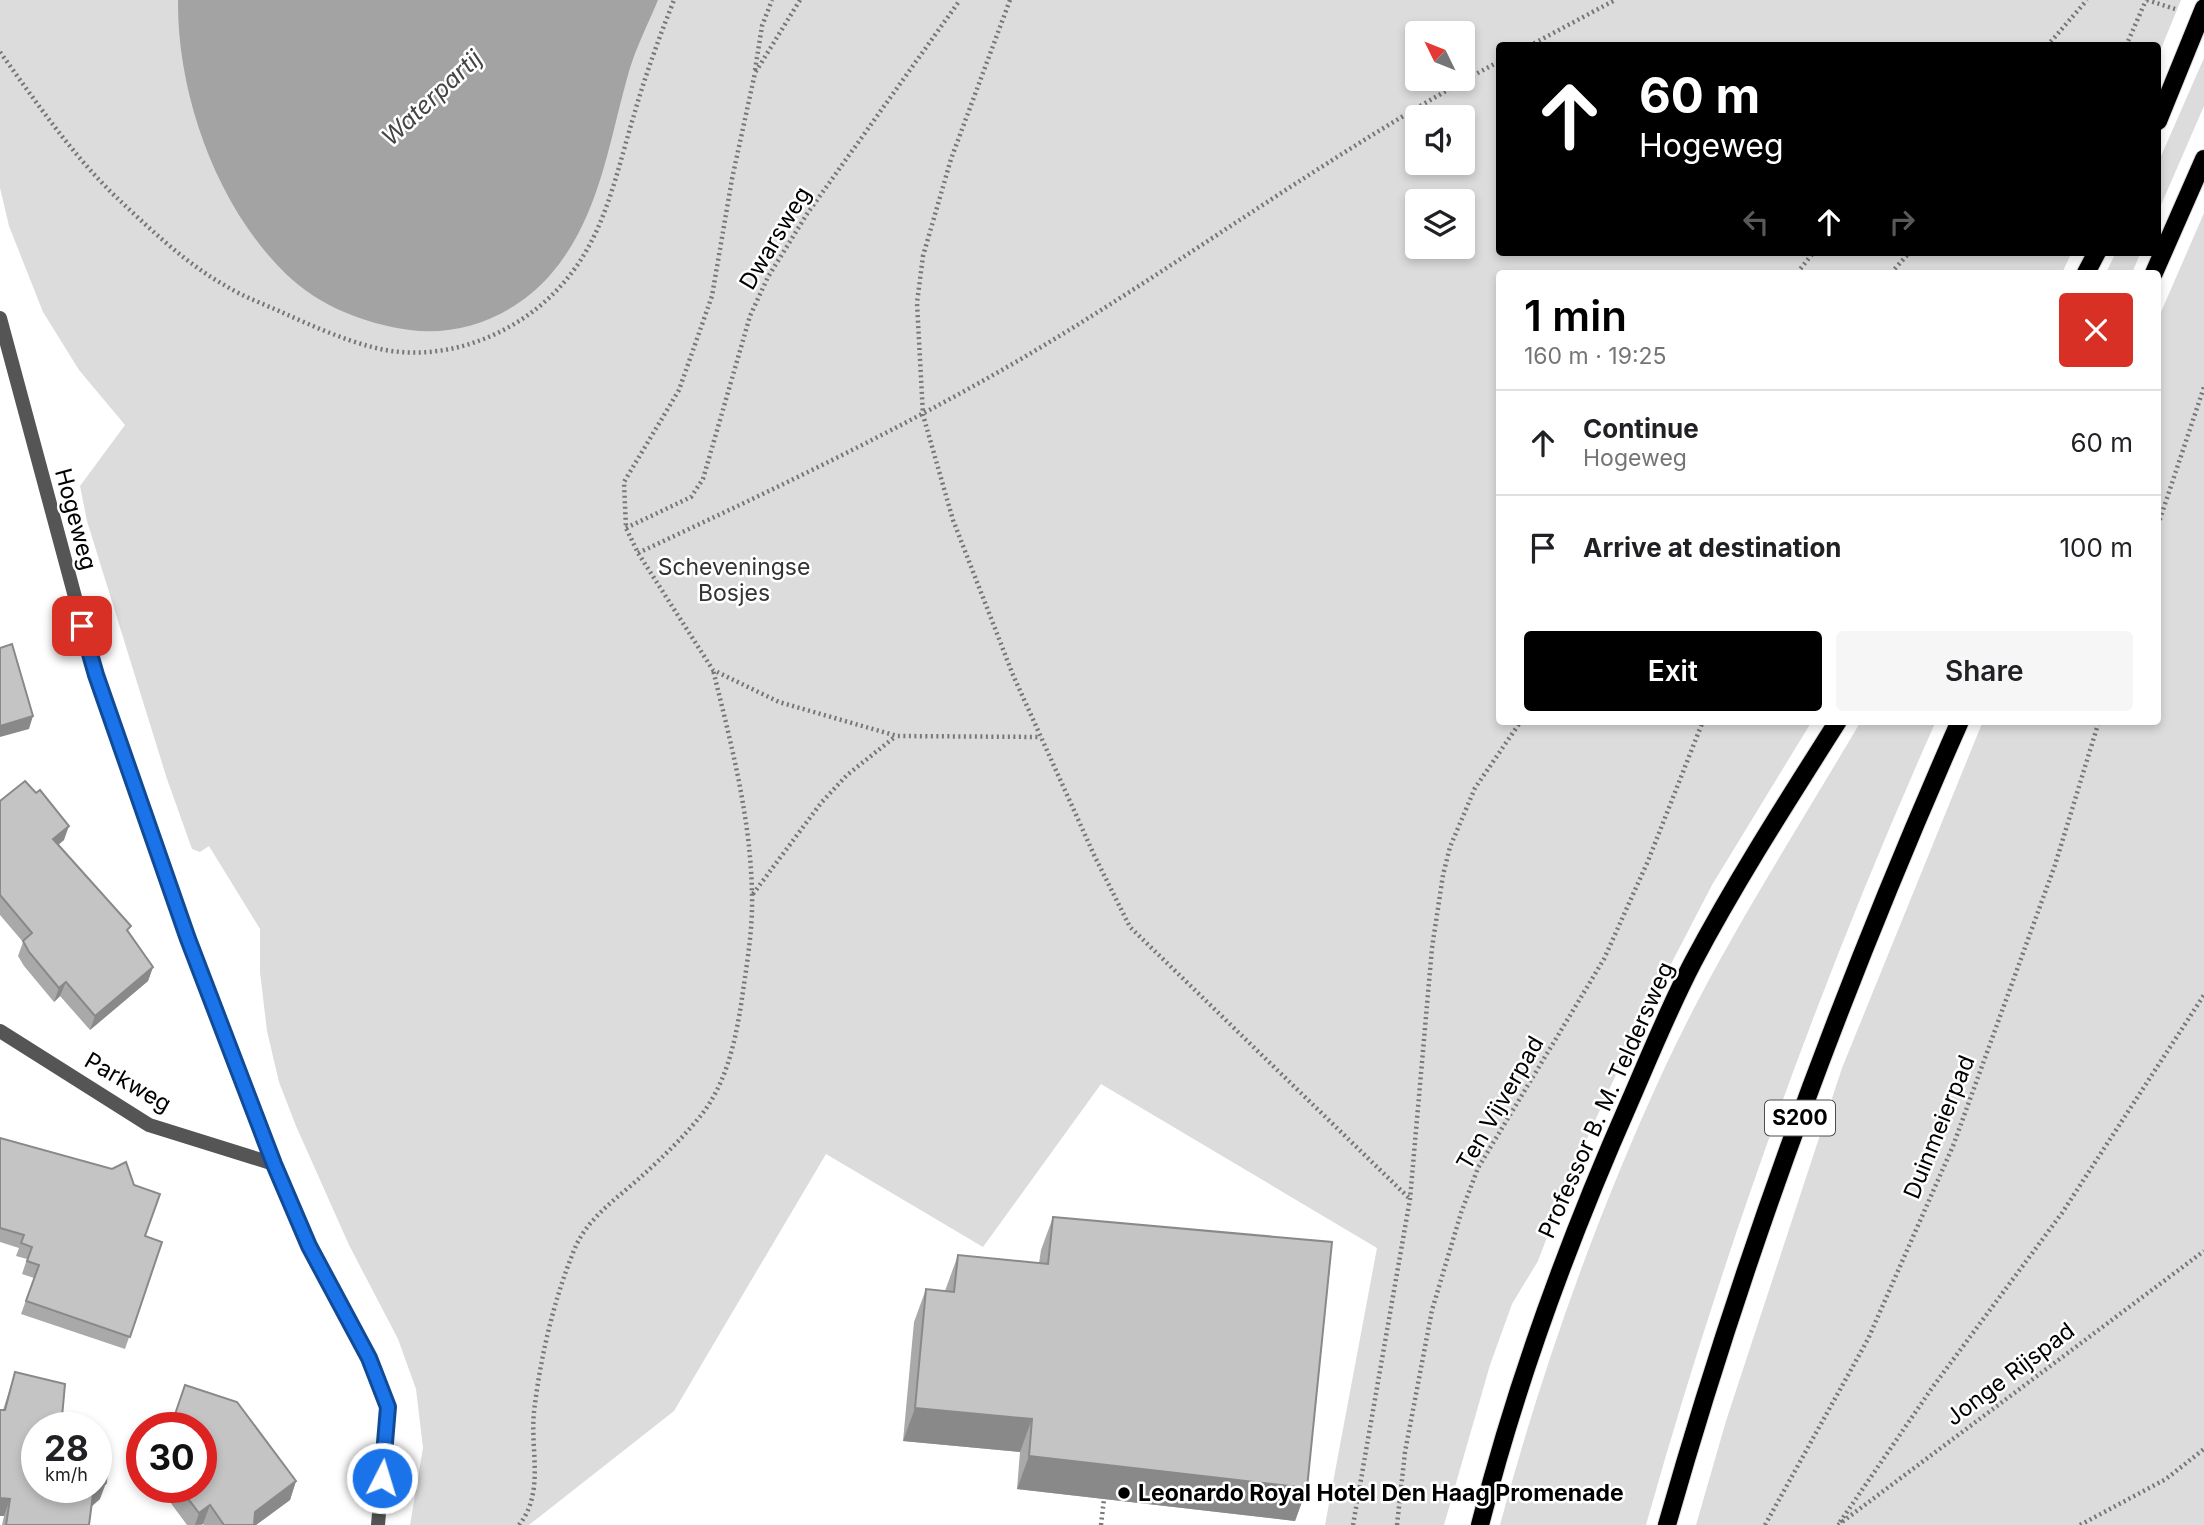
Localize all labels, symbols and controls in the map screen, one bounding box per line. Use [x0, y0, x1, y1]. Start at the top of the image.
north arrow [1405, 21, 1475, 91]
map controls [1405, 21, 1475, 259]
water label: Waterpartij [376, 43, 489, 151]
text: 60 m [1639, 66, 1760, 125]
icon: ahead [1524, 70, 1615, 161]
button: sound [1405, 105, 1475, 175]
text: Hogeweg [1639, 126, 1784, 165]
street label: Dwarsweg [733, 181, 817, 295]
button: layers [1405, 189, 1475, 259]
icon: left [1737, 203, 1775, 241]
icon: ahead [1810, 203, 1848, 241]
icon: right [1883, 203, 1921, 241]
text: 1 min [1524, 290, 1627, 341]
button: close [2059, 293, 2133, 367]
text: 160 m · 19:25 [1524, 342, 1667, 370]
text: Continue [1583, 413, 1699, 444]
icon: ahead [1524, 424, 1562, 462]
text: 60 m [2070, 427, 2133, 458]
text: Hogeweg [1583, 444, 1687, 472]
street label: Hogeweg [49, 465, 103, 573]
icon: arrive [1524, 529, 1562, 567]
text: Arrive at destination [1583, 532, 1842, 563]
text: 100 m [2060, 532, 2133, 563]
park label: Scheveningse Bosjes [658, 553, 810, 607]
pin [52, 596, 112, 656]
icon: arrive [63, 607, 101, 645]
button: Exit [1524, 631, 1822, 711]
button: Share [1836, 631, 2133, 711]
street label: Professor B. M. Teldersweg [1532, 958, 1680, 1242]
street label: Ten Vijverpad [1450, 1031, 1550, 1175]
street label: Parkweg [80, 1046, 176, 1118]
street label: Duinmeierpad [1898, 1051, 1980, 1203]
road number: S200 [1765, 1100, 1835, 1136]
street label: Jonge Rijspad [1940, 1317, 2080, 1431]
speed limit sign: 30 [126, 1412, 217, 1503]
text: 28 [44, 1427, 89, 1469]
position arrow [345, 1441, 419, 1515]
text: km/h [45, 1464, 88, 1485]
place label: Leonardo Royal Hotel Den Haag Promenade [1138, 1479, 1624, 1507]
marker: Leonardo Royal Hotel Den Haag Promenade [1116, 1485, 1132, 1501]

